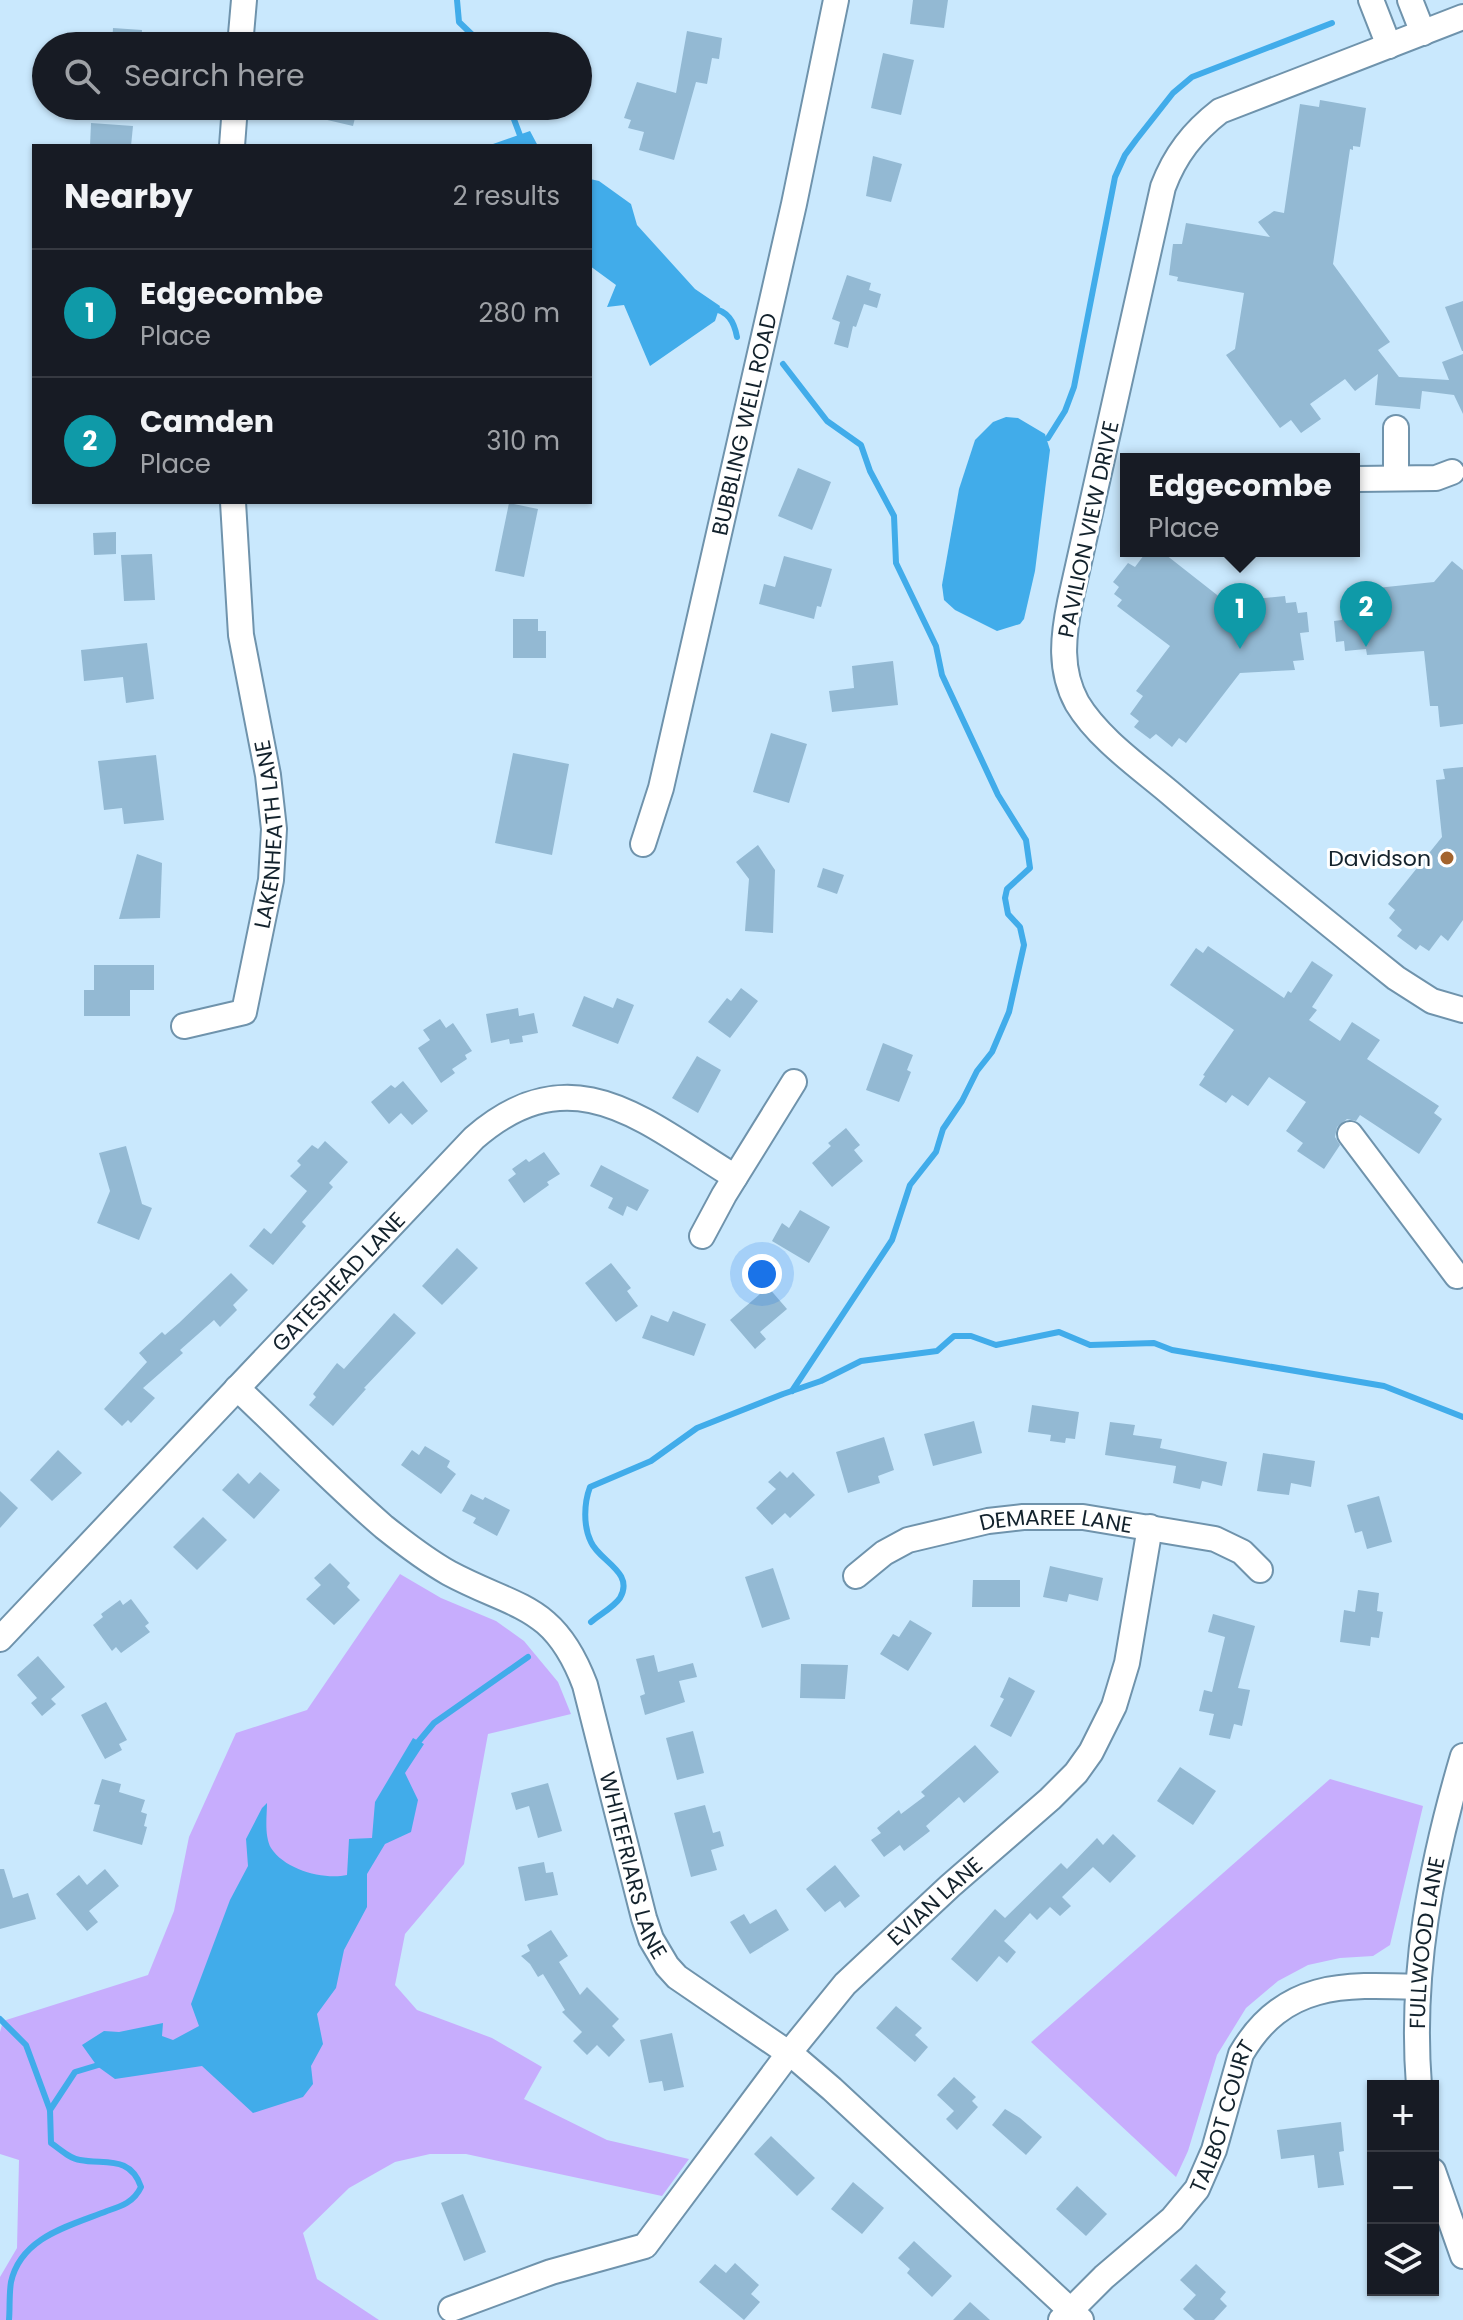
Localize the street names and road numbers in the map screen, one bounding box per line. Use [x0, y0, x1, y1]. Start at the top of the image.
street label: BUBBLING WELL ROAD [704, 310, 785, 539]
street label: PAVILION VIEW DRIVE [1050, 418, 1127, 640]
street label: LAKENHEATH LANE [246, 737, 290, 931]
street label: GATESHEAD LANE [265, 1205, 412, 1359]
street label: DEMAREE LANE [976, 1502, 1135, 1541]
street label: WHITEFRIARS LANE [592, 1768, 674, 1965]
street label: EVIAN LANE [881, 1850, 989, 1953]
street label: FULLWOOD LANE [1402, 1854, 1453, 2029]
street label: TALBOT COURT [1182, 2034, 1262, 2198]

